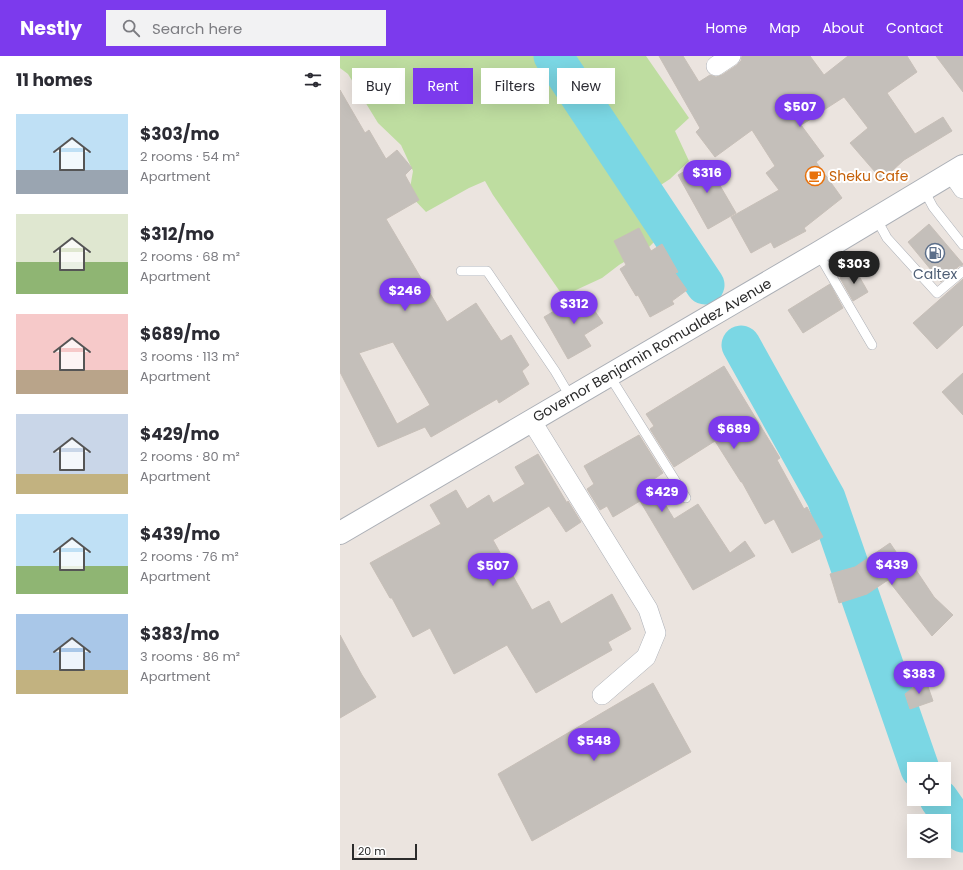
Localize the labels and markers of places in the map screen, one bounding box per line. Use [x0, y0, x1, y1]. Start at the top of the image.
pin: $507 [776, 94, 824, 128]
pin: $316 [683, 160, 731, 194]
cafe icon: Sheku Cafe [804, 165, 826, 187]
place label: Sheku Cafe [829, 166, 909, 186]
fuel station icon: Caltex [924, 242, 946, 264]
pin: $303 [830, 251, 878, 285]
place label: Caltex [913, 264, 957, 284]
pin: $246 [381, 278, 429, 312]
pin: $312 [550, 291, 598, 325]
pin: $689 [710, 416, 758, 450]
pin: $429 [638, 479, 686, 513]
pin: $439 [868, 552, 916, 586]
pin: $507 [469, 553, 517, 587]
pin: $383 [895, 661, 943, 695]
pin: $548 [570, 728, 618, 762]

